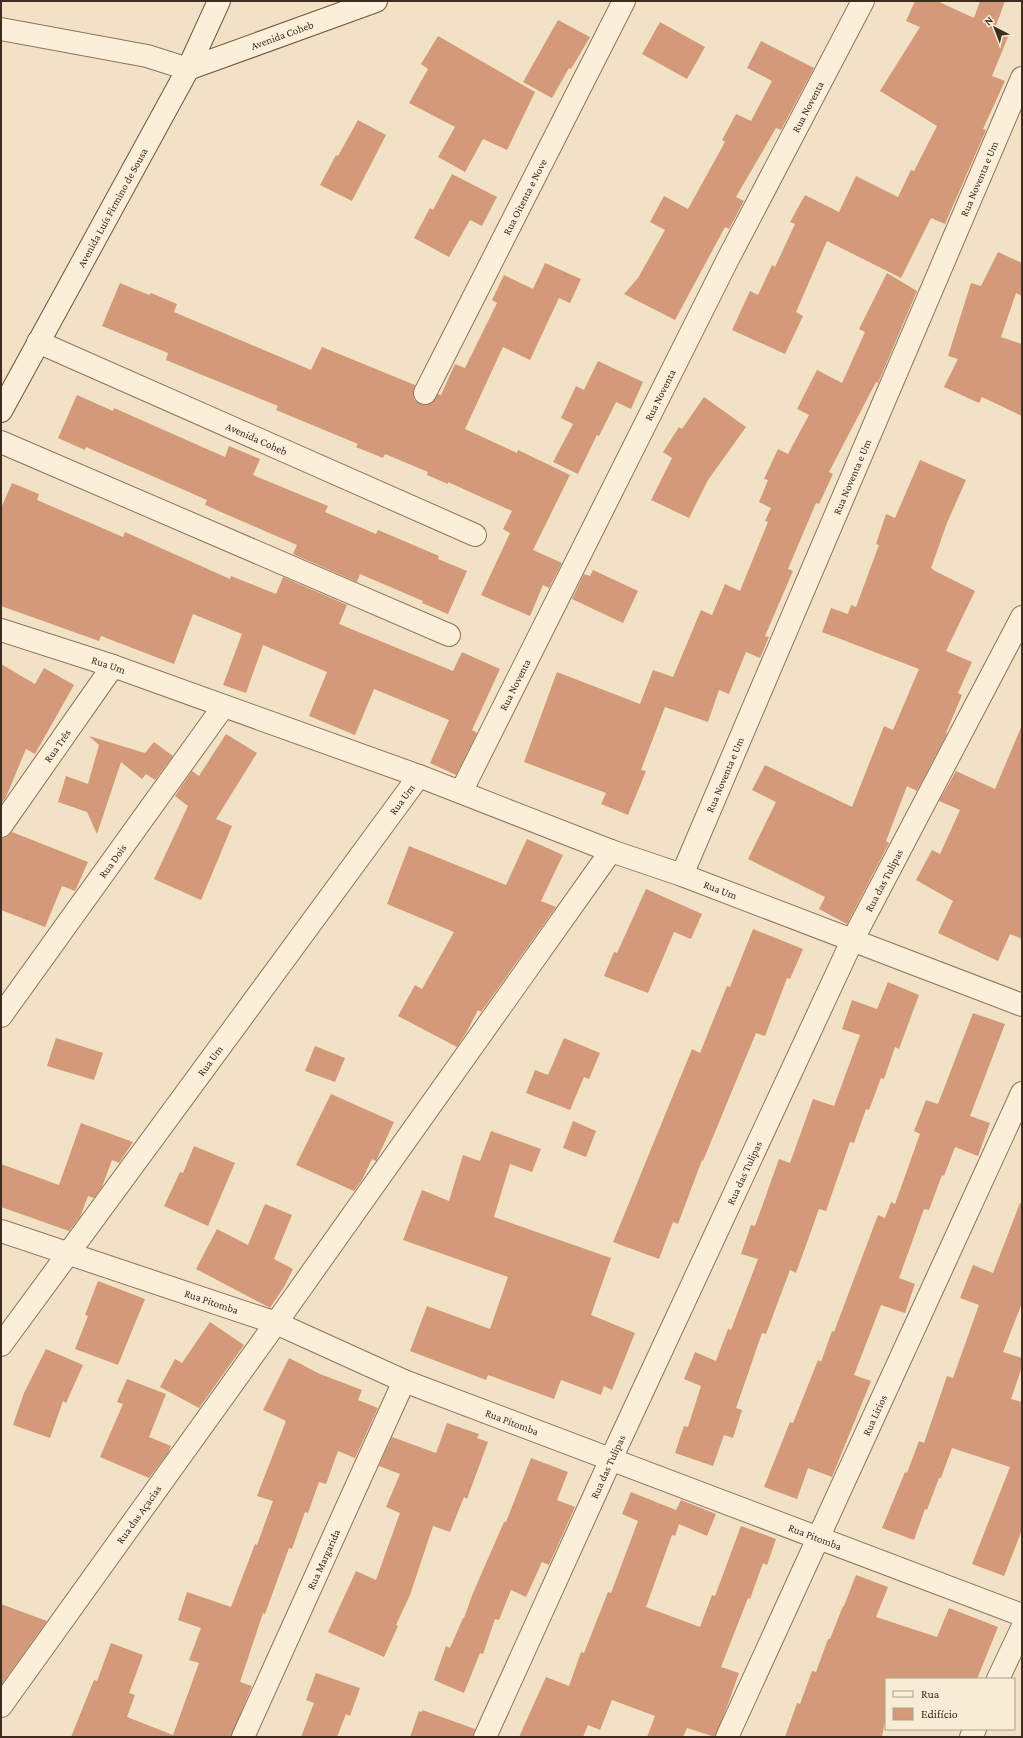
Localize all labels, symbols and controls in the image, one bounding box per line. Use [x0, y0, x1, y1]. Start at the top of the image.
north arrow [975, 8, 1015, 48]
text: N [982, 13, 995, 28]
street label: Avenida Coheb [249, 18, 315, 52]
street label: Rua Noventa [789, 79, 826, 134]
street label: Rua Noventa e Um [958, 139, 1001, 218]
street label: Avenida Luís Firmino de Sousa [75, 146, 150, 269]
street label: Rua Oitenta e Nove [500, 157, 549, 237]
street label: Rua Noventa [642, 367, 678, 423]
street label: Avenida Coheb [224, 420, 289, 457]
street label: Rua Noventa e Um [830, 437, 873, 516]
street label: Rua Um [90, 654, 127, 676]
street label: Rua Noventa [497, 657, 533, 712]
street label: Rua Três [41, 727, 73, 765]
street label: Rua Noventa e Um [703, 735, 746, 814]
street label: Rua Um [387, 782, 417, 817]
street label: Rua Dois [96, 842, 129, 880]
street label: Rua das Tulipas [862, 847, 905, 914]
street label: Rua Um [702, 878, 739, 902]
street label: Rua Um [195, 1043, 225, 1078]
street label: Rua das Tulipas [724, 1139, 764, 1207]
street label: Rua Pitomba [183, 1287, 240, 1316]
street label: Rua Lirios [860, 1393, 889, 1438]
street label: Rua Pitomba [484, 1406, 540, 1437]
street label: Rua das Tulipas [588, 1433, 628, 1500]
street label: Rua das Açacias [114, 1483, 164, 1546]
street label: Rua Pitomba [787, 1521, 843, 1552]
street label: Rua Margarida [304, 1527, 342, 1591]
legend [885, 1678, 1015, 1730]
text: Rua [921, 1687, 940, 1701]
text: Edifício [921, 1707, 958, 1721]

